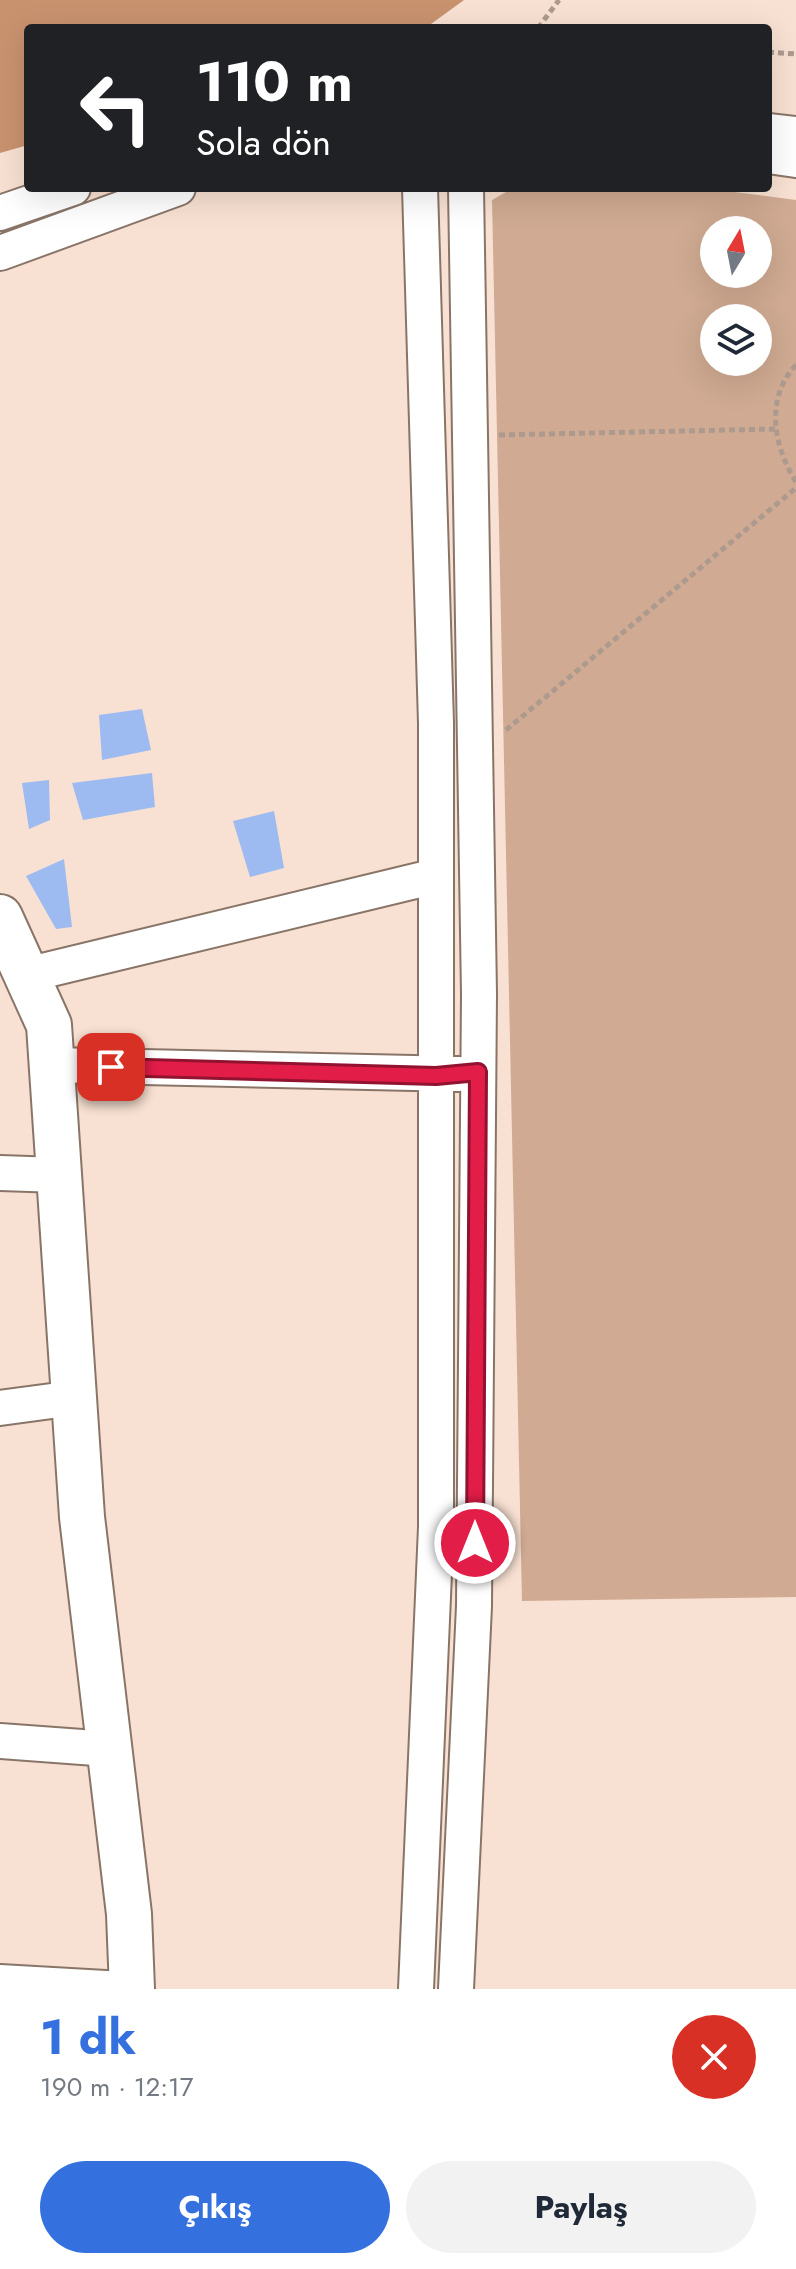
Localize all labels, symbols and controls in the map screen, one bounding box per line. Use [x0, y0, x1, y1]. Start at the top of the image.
text: 110 m [196, 41, 353, 122]
icon: left [64, 56, 168, 160]
text: Sola dön [196, 116, 331, 168]
north arrow [700, 216, 772, 288]
map controls [700, 216, 772, 376]
button: layers [700, 304, 772, 376]
pin [77, 1033, 145, 1101]
icon: arrive [89, 1045, 133, 1089]
position arrow [433, 1501, 517, 1585]
text: 1 dk [40, 2003, 136, 2072]
button: close [672, 2015, 756, 2099]
text: 190 m · 12:17 [40, 2068, 193, 2106]
button: Çıkış [40, 2161, 390, 2253]
button: Paylaş [406, 2161, 756, 2253]

